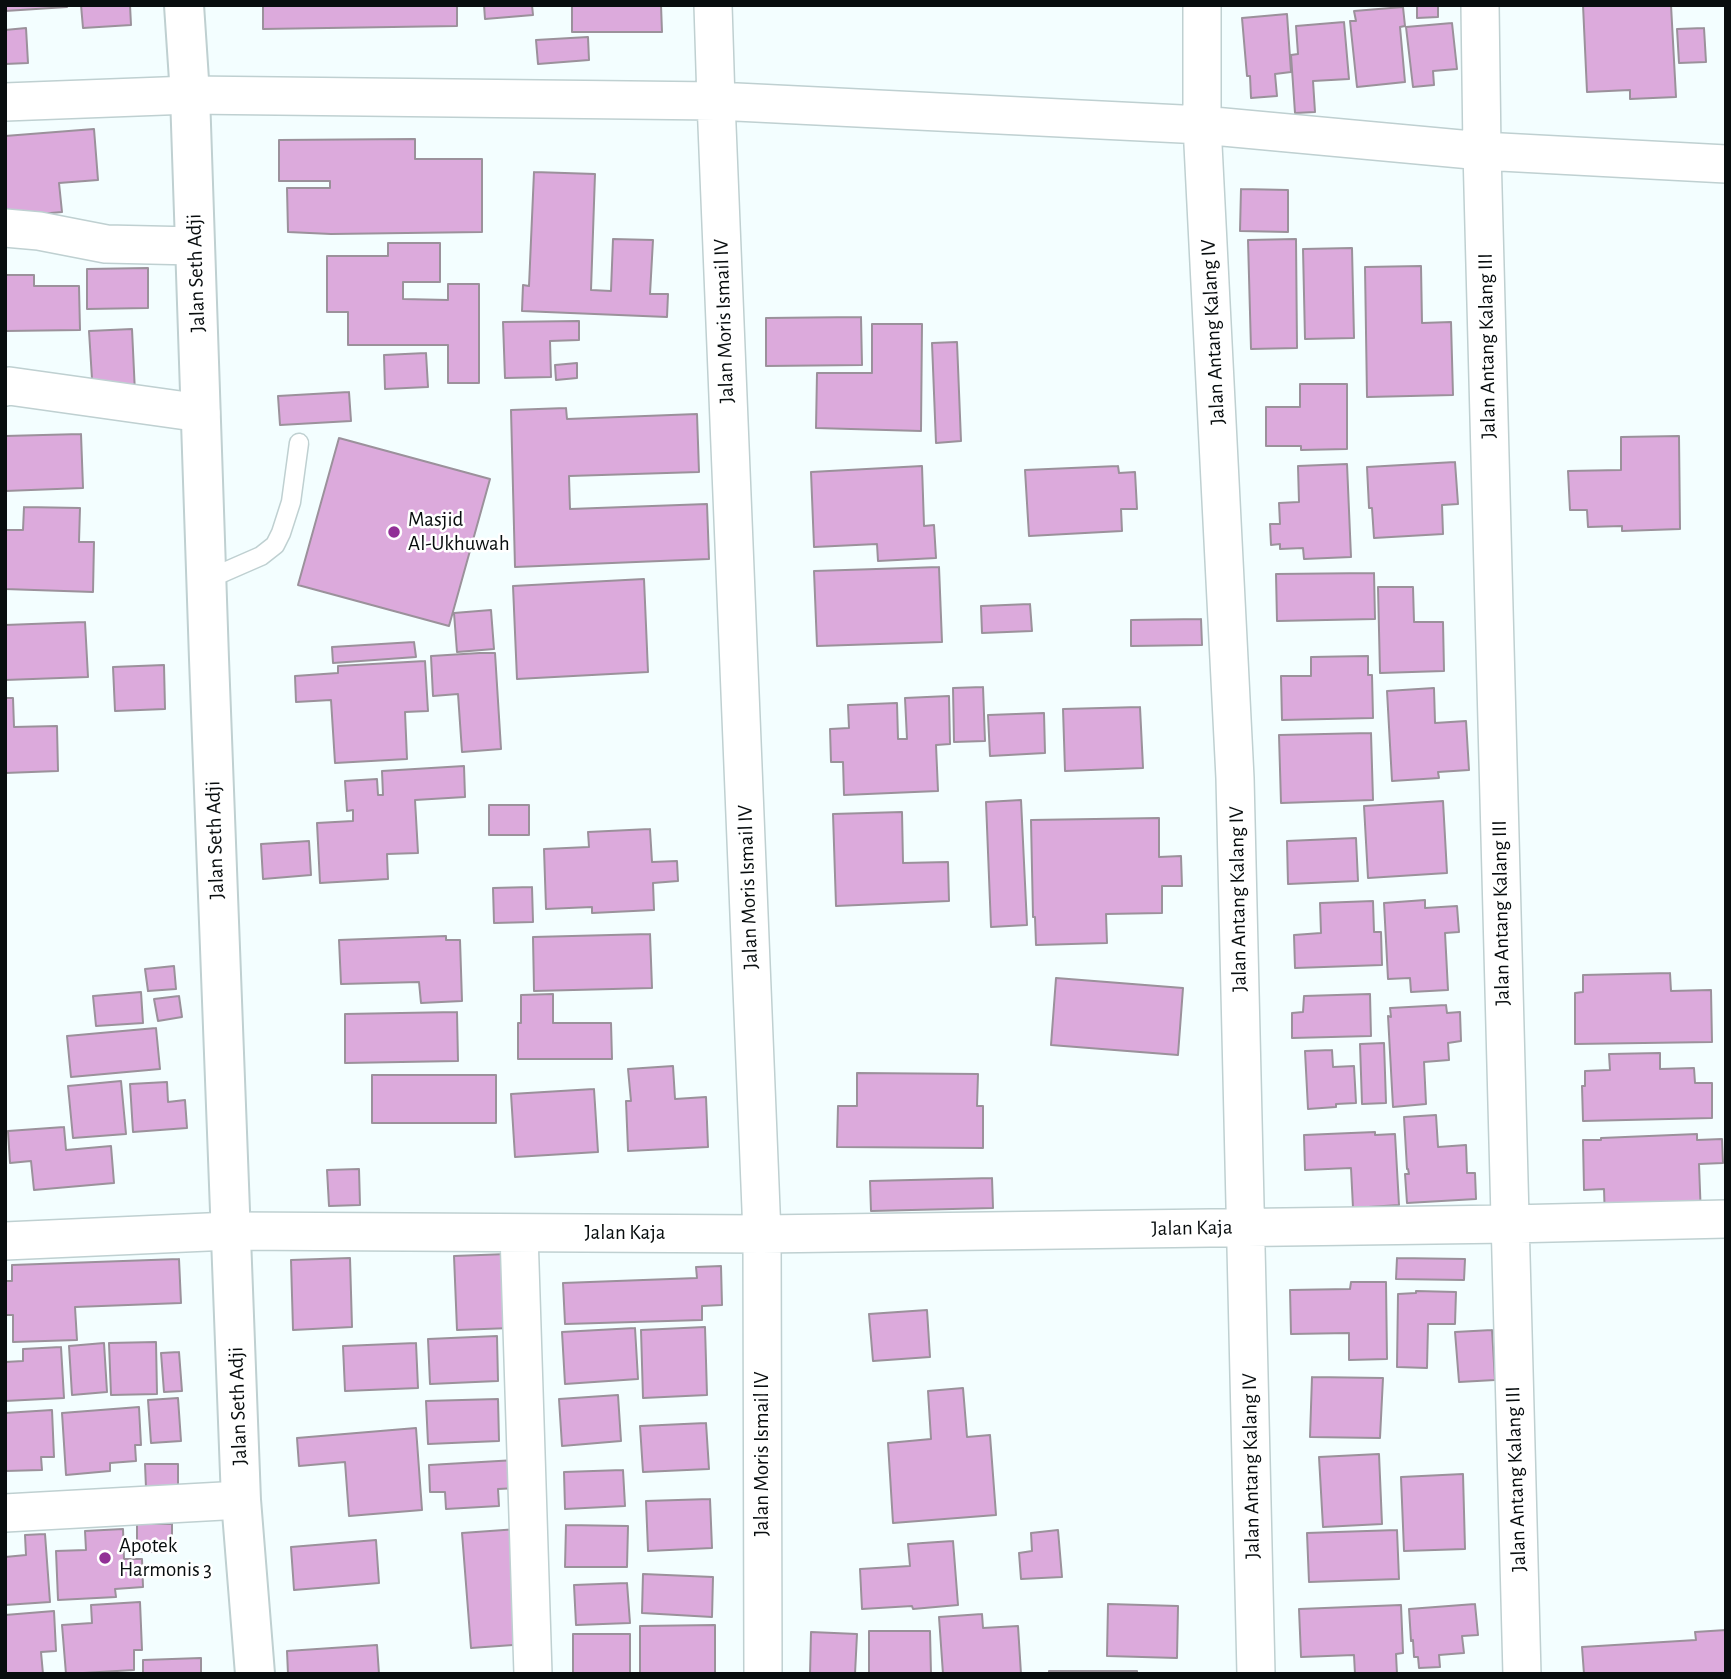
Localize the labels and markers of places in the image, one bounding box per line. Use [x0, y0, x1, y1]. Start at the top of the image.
place label: Masjid Al-Ukhuwah [408, 507, 510, 557]
marker: Masjid Al-Ukhuwah [386, 524, 402, 540]
place label: Apotek Harmonis 3 [119, 1533, 212, 1583]
marker: Apotek Harmonis 3 [97, 1550, 113, 1566]

